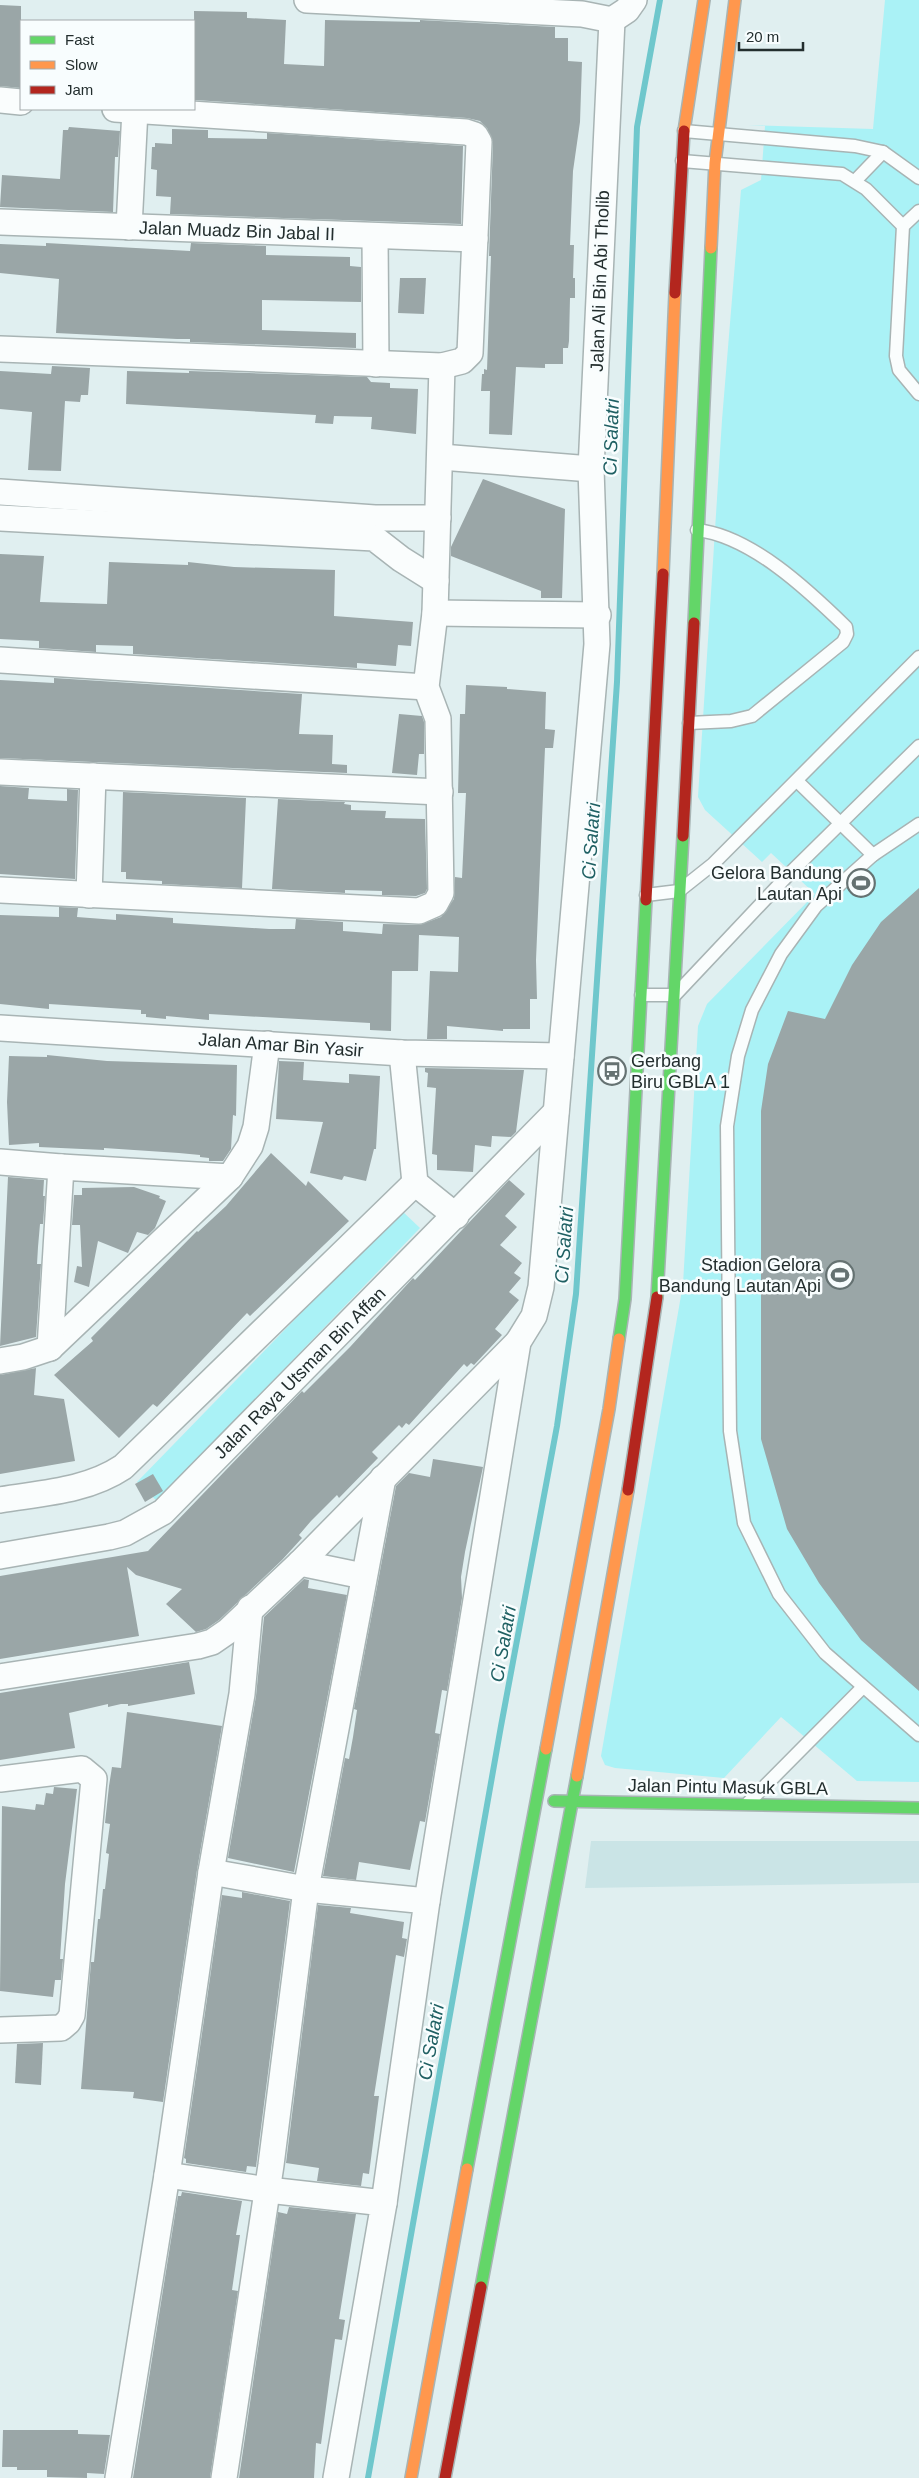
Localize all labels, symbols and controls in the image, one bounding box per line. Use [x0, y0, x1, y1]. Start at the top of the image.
legend [20, 20, 195, 110]
scale bar [739, 20, 803, 52]
text: 20 m [746, 28, 779, 45]
text: Fast [65, 31, 95, 48]
text: Slow [65, 56, 98, 73]
text: Jam [65, 81, 93, 98]
street label: Jalan Ali Bin Abi Tholib [587, 190, 613, 372]
street label: Jalan Muadz Bin Jabal II [139, 218, 335, 244]
water label: Ci Salatri [599, 397, 623, 476]
water label: Ci Salatri [578, 801, 604, 880]
place label: Gelora Bandung Lautan Api [711, 863, 842, 904]
sports icon: Gelora Bandung Lautan Api [846, 868, 876, 898]
street label: Jalan Amar Bin Yasir [198, 1029, 364, 1061]
place label: Gerbang Biru GBLA 1 [631, 1051, 730, 1092]
bus stop icon: Gerbang Biru GBLA 1 [597, 1056, 627, 1086]
water label: Ci Salatri [551, 1205, 577, 1284]
place label: Stadion Gelora Bandung Lautan Api [659, 1255, 822, 1296]
sports icon: Stadion Gelora Bandung Lautan Api [825, 1260, 855, 1290]
street label: Jalan Raya Utsman Bin Affan [210, 1283, 390, 1463]
water label: Ci Salatri [486, 1603, 520, 1684]
street label: Jalan Pintu Masuk GBLA [628, 1775, 828, 1799]
water label: Ci Salatri [414, 2001, 448, 2082]

